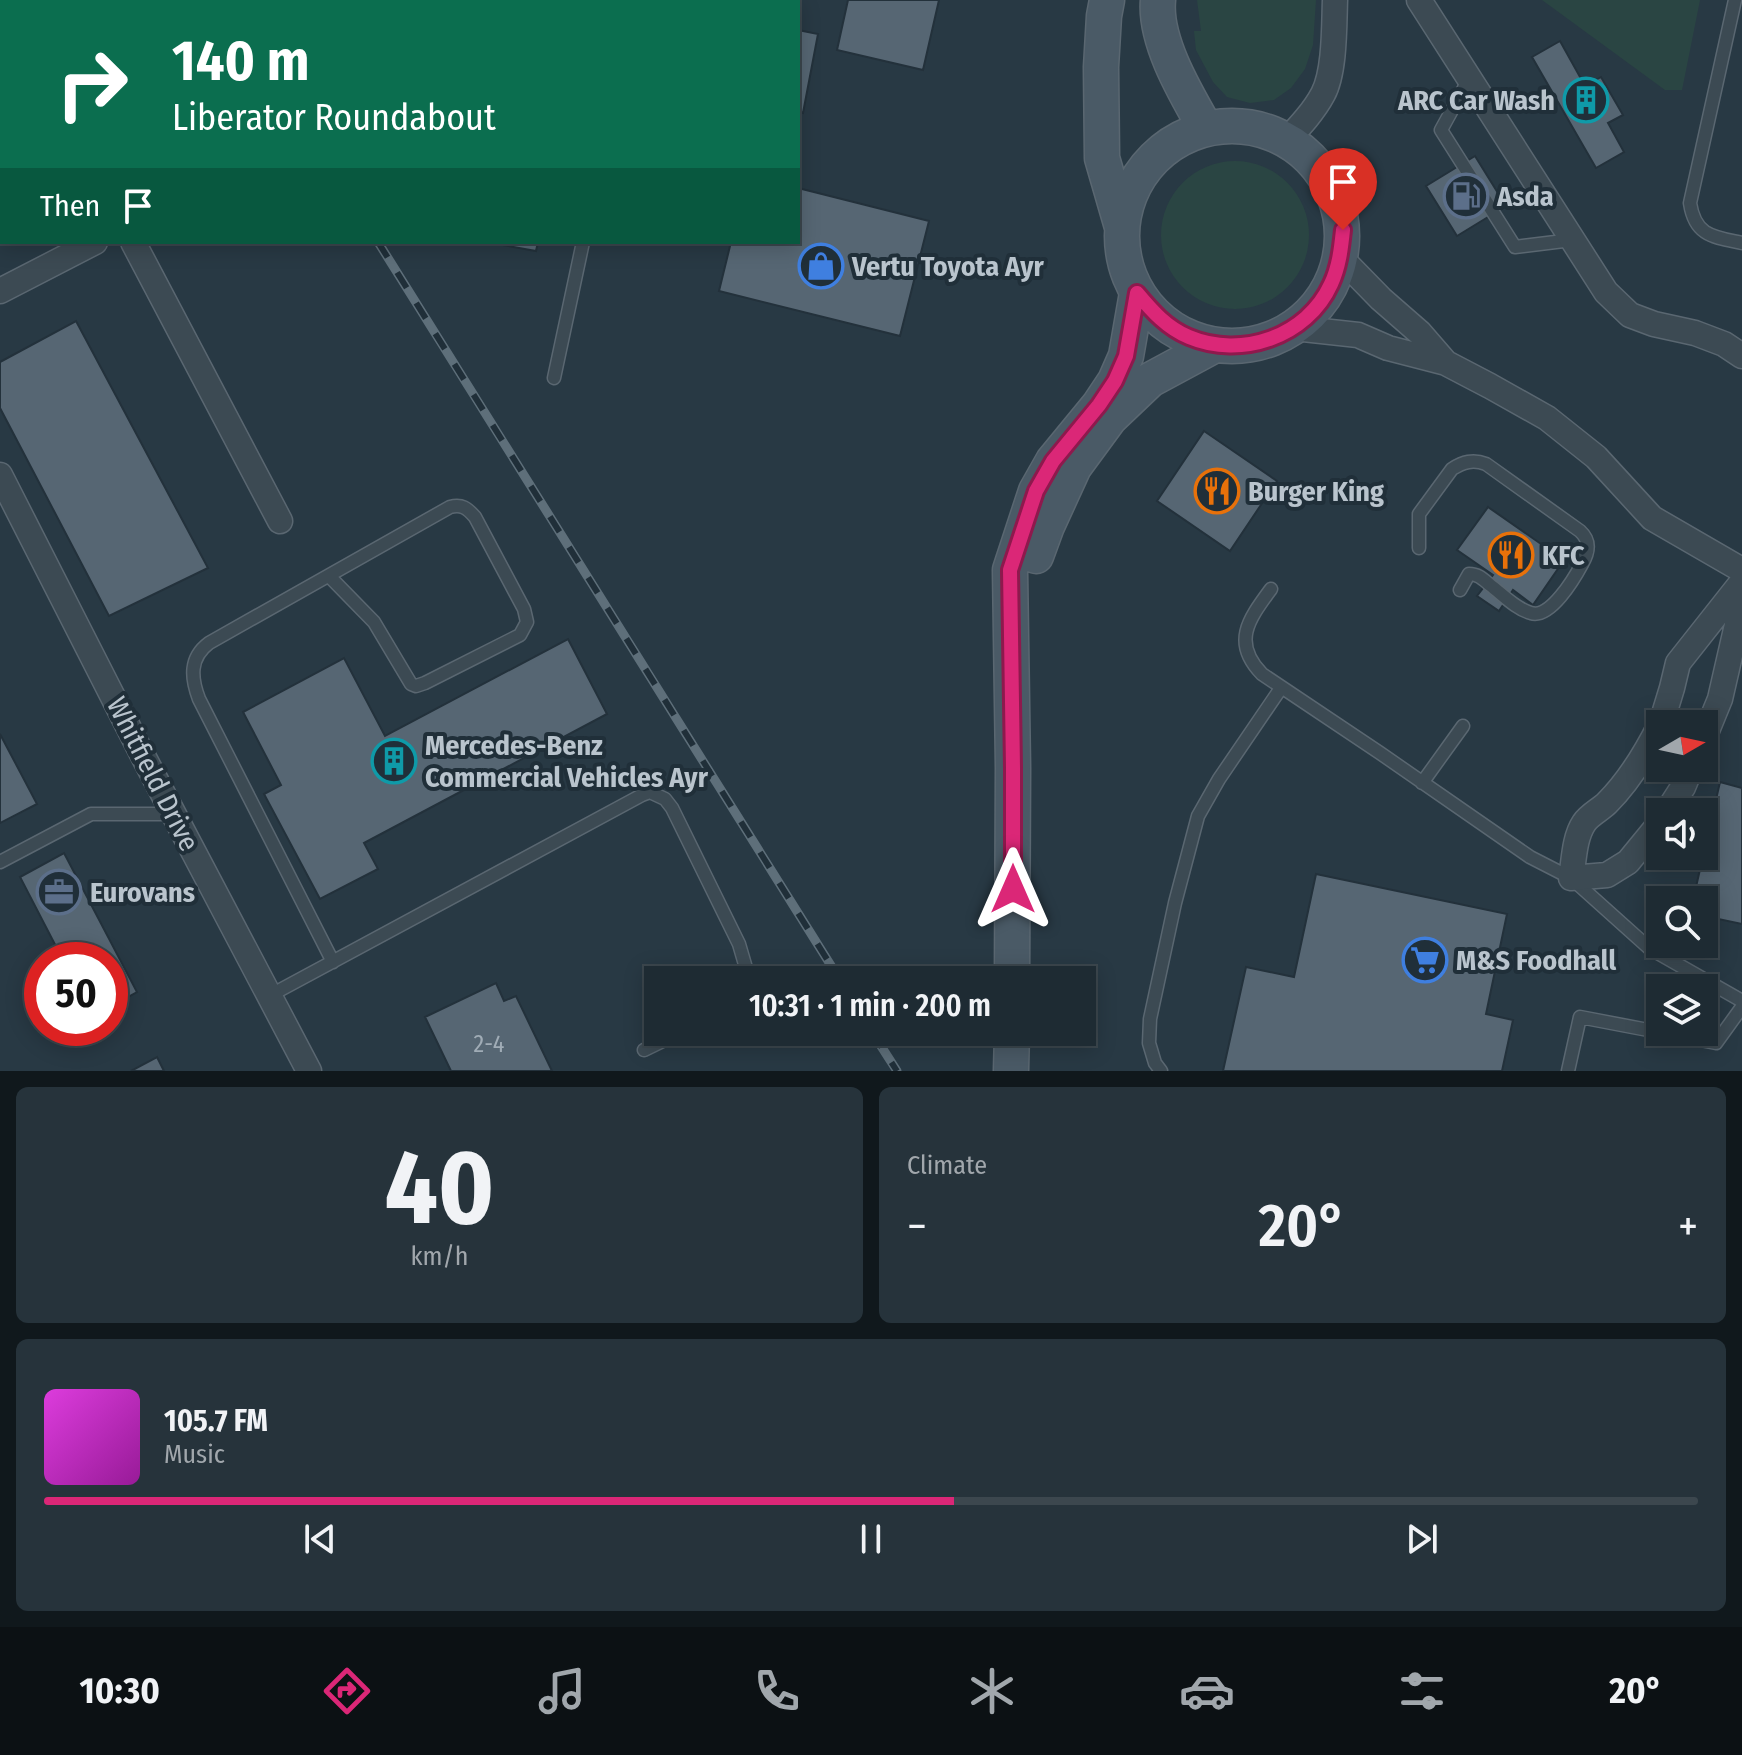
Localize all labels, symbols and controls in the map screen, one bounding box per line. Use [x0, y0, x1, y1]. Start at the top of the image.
text: 140 m [172, 28, 309, 95]
icon: right [40, 32, 144, 136]
building icon: ARC Car Wash [1562, 76, 1610, 124]
place label: ARC Car Wash [1397, 84, 1555, 117]
text: Liberator Roundabout [172, 96, 496, 140]
pin [1309, 148, 1377, 230]
icon: arrive [1321, 160, 1365, 204]
fuel station icon: Asda [1442, 172, 1490, 220]
place label: Asda [1496, 180, 1554, 213]
icon: arrive [116, 184, 160, 228]
text: Then [40, 188, 100, 224]
shop icon: Vertu Toyota Ayr [797, 242, 845, 290]
place label: Vertu Toyota Ayr [851, 250, 1044, 283]
restaurant icon: Burger King [1193, 467, 1241, 515]
place label: Burger King [1248, 475, 1384, 508]
restaurant icon: KFC [1487, 531, 1535, 579]
place label: KFC [1542, 539, 1585, 572]
street label: Whitfield Drive [100, 691, 206, 857]
north arrow [1646, 710, 1718, 782]
map controls [1646, 710, 1718, 1046]
place label: Mercedes-Benz Commercial Vehicles Ayr [425, 729, 709, 794]
building icon: Mercedes-Benz Commercial Vehicles Ayr [370, 737, 418, 785]
button: sound [1646, 798, 1718, 870]
position arrow [971, 847, 1055, 931]
office icon: Eurovans [35, 868, 83, 916]
place label: Eurovans [90, 876, 195, 909]
button: search [1646, 886, 1718, 958]
supermarket icon: M&S Foodhall [1401, 936, 1449, 984]
speed limit sign: 50 [24, 942, 128, 1046]
place label: M&S Foodhall [1456, 944, 1616, 977]
button: layers [1646, 974, 1718, 1046]
text: 10:31 · 1 min · 200 m [749, 988, 991, 1024]
house number: 2-4 [474, 1030, 504, 1058]
text: 40 [384, 1126, 495, 1251]
text: Climate [907, 1150, 987, 1181]
text: 20° [1258, 1190, 1346, 1262]
text: − [907, 1200, 927, 1253]
text: + [1678, 1200, 1698, 1253]
text: km/h [411, 1241, 468, 1272]
text: 105.7 FM [164, 1403, 268, 1439]
text: Music [164, 1439, 225, 1470]
icon: previous [298, 1517, 342, 1561]
icon: pause [849, 1517, 893, 1561]
icon: next [1400, 1517, 1444, 1561]
icon: directions [319, 1663, 375, 1719]
icon: music [534, 1663, 590, 1719]
icon: phone [749, 1663, 805, 1719]
icon: climate [964, 1663, 1020, 1719]
icon: car [1179, 1663, 1235, 1719]
icon: filters [1394, 1663, 1450, 1719]
text: 10:30 [80, 1669, 160, 1713]
text: 20° [1609, 1669, 1662, 1713]

